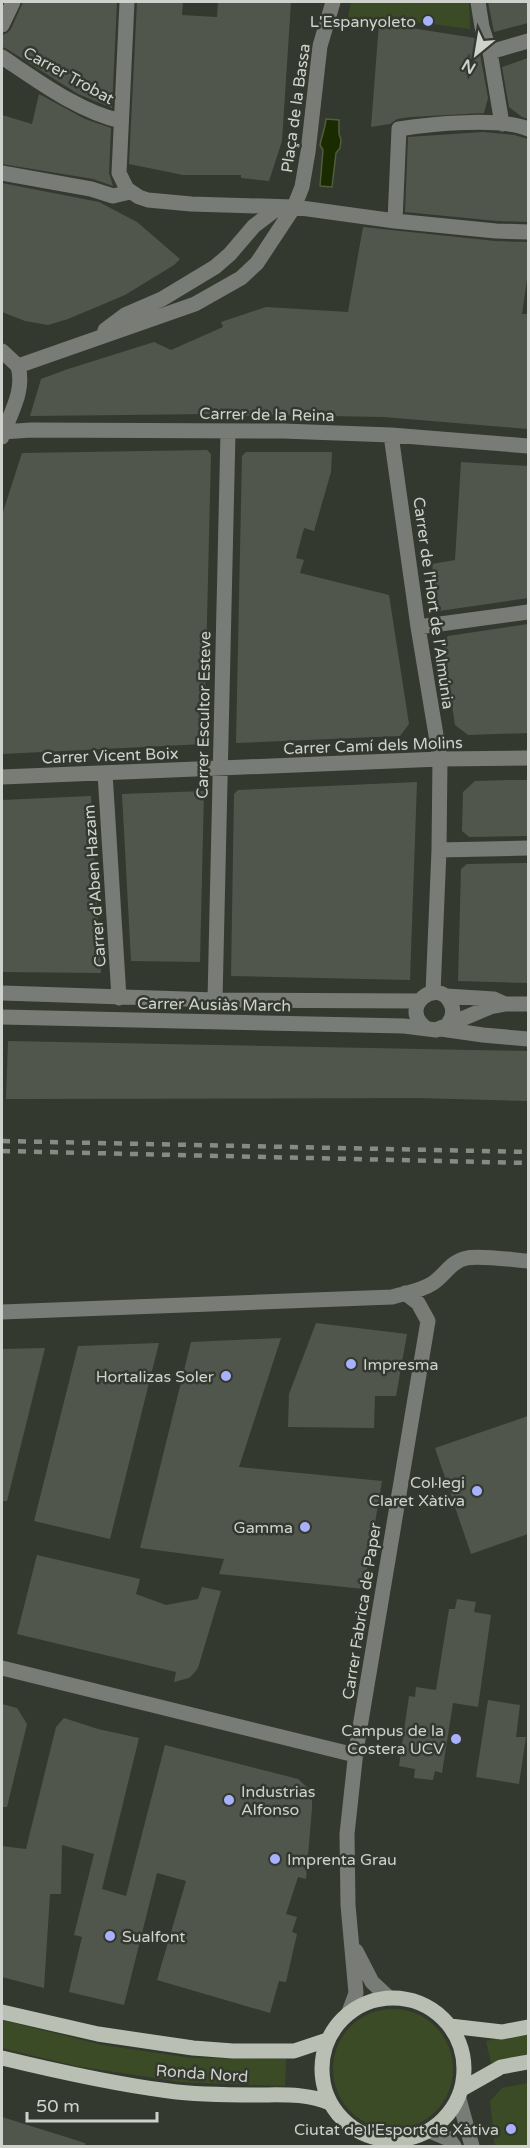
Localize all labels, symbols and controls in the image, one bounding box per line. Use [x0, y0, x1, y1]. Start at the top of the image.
place label: L'Espanyoleto [310, 12, 416, 32]
marker: L'Espanyoleto [421, 14, 435, 28]
north arrow [446, 24, 506, 84]
street label: Plaça de la Bassa [277, 42, 315, 174]
street label: Carrer Trobat [20, 43, 117, 109]
text: N [458, 54, 480, 78]
street label: Carrer de la Reina [199, 404, 335, 426]
street label: Carrer de l'Hort de l'Almúnia [408, 496, 458, 711]
street label: Carrer Escultor Esteve [193, 631, 215, 799]
street label: Carrer Camí dels Molins [283, 733, 463, 759]
street label: Carrer Vicent Boix [41, 744, 179, 768]
street label: Carrer d'Aben Hazam [79, 804, 111, 968]
street label: Carrer Ausiàs March [137, 994, 291, 1016]
place label: Impresma [363, 1355, 439, 1375]
marker: Impresma [344, 1357, 358, 1371]
place label: Hortalizas Soler [96, 1367, 215, 1387]
marker: Hortalizas Soler [219, 1369, 233, 1383]
place label: Col·legi Claret Xàtiva [369, 1473, 465, 1511]
marker: Col·legi Claret Xàtiva [470, 1484, 484, 1498]
place label: Gamma [234, 1518, 293, 1538]
marker: Gamma [298, 1520, 312, 1534]
street label: Carrer Fabrica de Paper [338, 1520, 386, 1701]
place label: Campus de la Costera UCV [341, 1721, 444, 1759]
marker: Campus de la Costera UCV [449, 1732, 463, 1746]
place label: Industrias Alfonso [241, 1782, 316, 1820]
marker: Industrias Alfonso [222, 1793, 236, 1807]
place label: Imprenta Grau [287, 1850, 397, 1870]
marker: Imprenta Grau [268, 1852, 282, 1866]
place label: Sualfont [122, 1927, 185, 1947]
marker: Sualfont [103, 1929, 117, 1943]
street label: Ronda Nord [155, 2061, 249, 2087]
scale bar [27, 2085, 158, 2123]
text: 50 m [36, 2095, 80, 2117]
place label: Ciutat de l'Esport de Xàtiva [294, 2120, 499, 2140]
marker: Ciutat de l'Esport de Xàtiva [504, 2122, 518, 2136]

